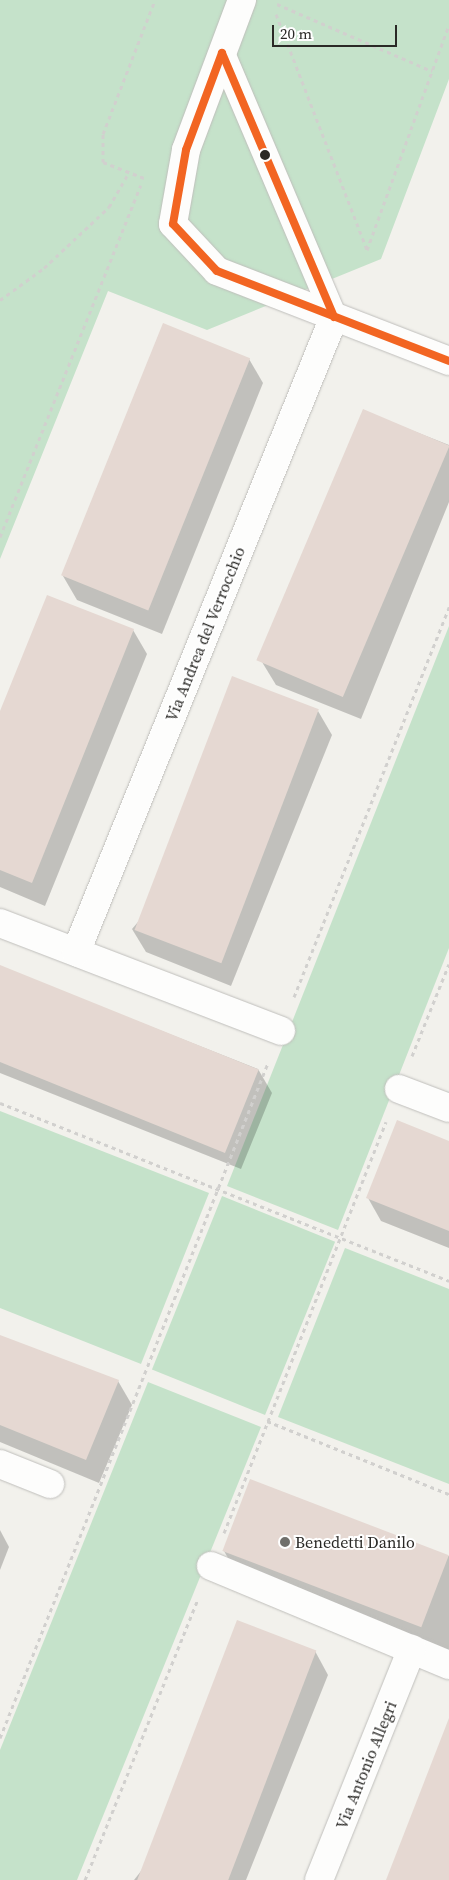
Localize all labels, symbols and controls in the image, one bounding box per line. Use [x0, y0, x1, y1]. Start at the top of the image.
scale bar [274, 15, 399, 47]
text: 20 m [280, 23, 312, 44]
unlabelled marker [260, 150, 270, 160]
street label: Via Andrea del Verrocchio [161, 544, 249, 724]
place label: Benedetti Danilo [295, 1532, 415, 1552]
marker: Benedetti Danilo [279, 1536, 291, 1548]
street label: Via Antonio Allegri [332, 1698, 400, 1832]

